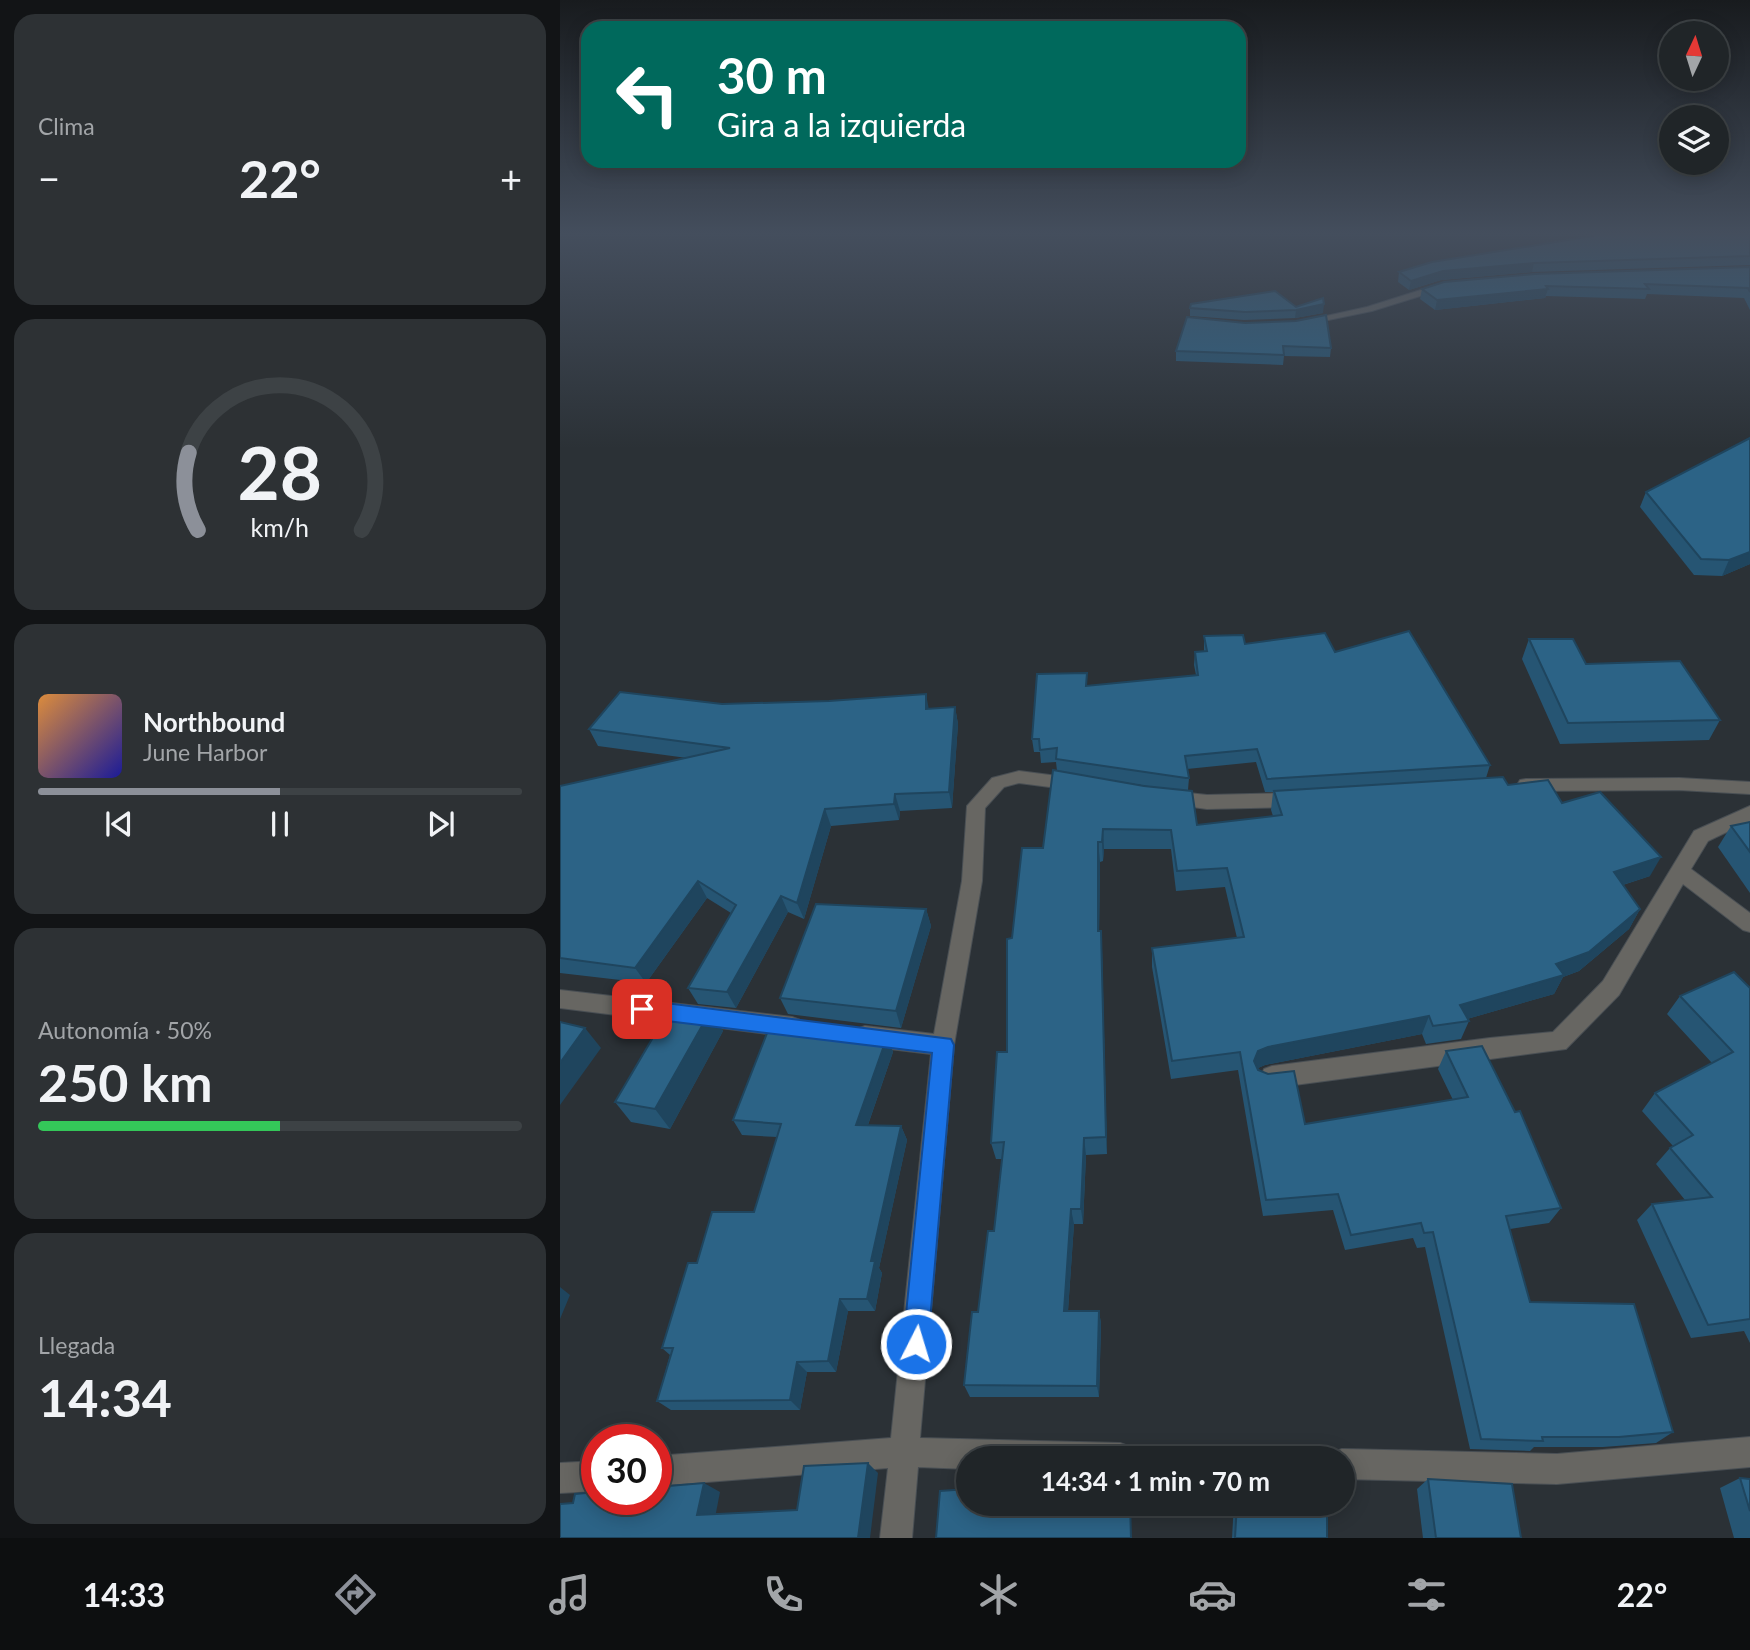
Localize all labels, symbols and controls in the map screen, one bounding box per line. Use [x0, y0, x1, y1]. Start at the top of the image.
north arrow [1659, 21, 1729, 91]
map controls [1659, 21, 1729, 175]
text: 30 m [717, 46, 827, 104]
icon: left [602, 49, 693, 140]
text: Gira a la izquierda [717, 105, 966, 144]
button: layers [1659, 105, 1729, 175]
text: Clima [38, 112, 95, 140]
text: 22° [239, 147, 321, 209]
text: − [38, 155, 60, 201]
text: + [500, 155, 522, 201]
text: 28 [238, 429, 322, 517]
text: km/h [251, 512, 309, 542]
text: Northbound [143, 706, 285, 738]
text: June Harbor [143, 738, 267, 766]
icon: previous [100, 805, 138, 843]
icon: pause [261, 805, 299, 843]
icon: next [422, 805, 460, 843]
pin [612, 979, 672, 1039]
icon: arrive [623, 990, 661, 1028]
text: Autonomía · 50% [38, 1016, 212, 1044]
text: 250 km [38, 1051, 212, 1113]
position arrow [879, 1307, 953, 1381]
text: Llegada [38, 1331, 115, 1359]
text: 14:34 [38, 1366, 172, 1428]
speed limit sign: 30 [581, 1424, 672, 1515]
text: 14:34 · 1 min · 70 m [1041, 1465, 1270, 1497]
icon: directions [331, 1570, 380, 1619]
icon: music [545, 1570, 594, 1619]
icon: phone [759, 1570, 808, 1619]
icon: climate [974, 1570, 1023, 1619]
icon: car [1188, 1570, 1237, 1619]
icon: filters [1402, 1570, 1451, 1619]
text: 14:33 [83, 1575, 165, 1614]
text: 22° [1617, 1575, 1667, 1614]

